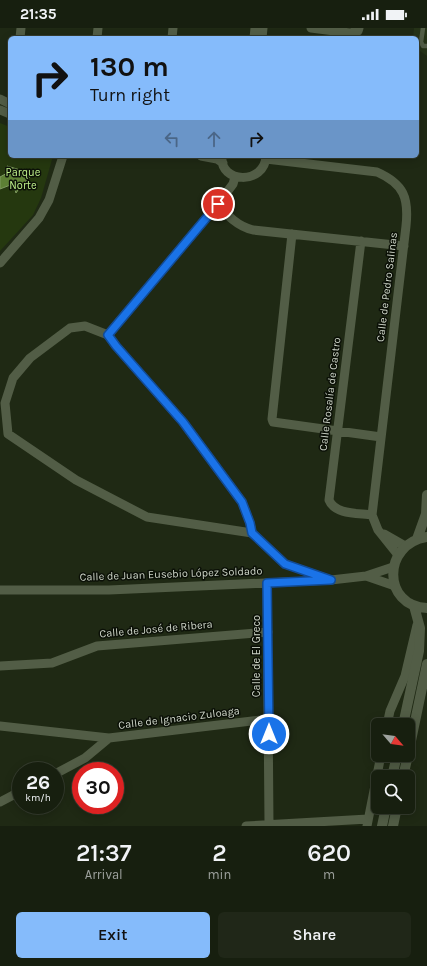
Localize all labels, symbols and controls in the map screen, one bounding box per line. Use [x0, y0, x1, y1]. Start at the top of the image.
text: 21:35 [20, 5, 57, 23]
text: 130 m [90, 50, 169, 83]
icon: right [24, 52, 76, 104]
text: Turn right [90, 84, 170, 106]
icon: left [161, 128, 183, 150]
icon: ahead [203, 128, 225, 150]
icon: right [245, 128, 267, 150]
park label: Parque Norte [6, 166, 41, 192]
pin [201, 187, 235, 221]
icon: arrive [207, 193, 229, 215]
street label: Calle de Pedro Salinas [374, 231, 400, 343]
street label: Calle Rosalía de Castro [317, 336, 343, 452]
street label: Calle de Juan Eusebio López Soldado [79, 564, 263, 584]
street label: Calle de El Greco [250, 615, 263, 697]
street label: Calle de José de Ribera [99, 618, 213, 640]
street label: Calle de Ignacio Zuloaga [118, 704, 240, 732]
position arrow [248, 713, 290, 755]
north arrow [371, 718, 415, 762]
map controls [371, 718, 415, 814]
speed limit sign: 30 [72, 762, 124, 814]
button: search [371, 770, 415, 814]
text: 26 [26, 771, 50, 794]
text: km/h [25, 792, 51, 804]
text: 21:37 [76, 839, 131, 867]
text: 2 [212, 839, 227, 867]
text: 620 [307, 839, 351, 867]
text: Arrival [85, 867, 123, 882]
text: min [207, 867, 231, 882]
text: m [323, 867, 335, 882]
button: Exit [16, 912, 210, 958]
button: Share [218, 912, 411, 958]

